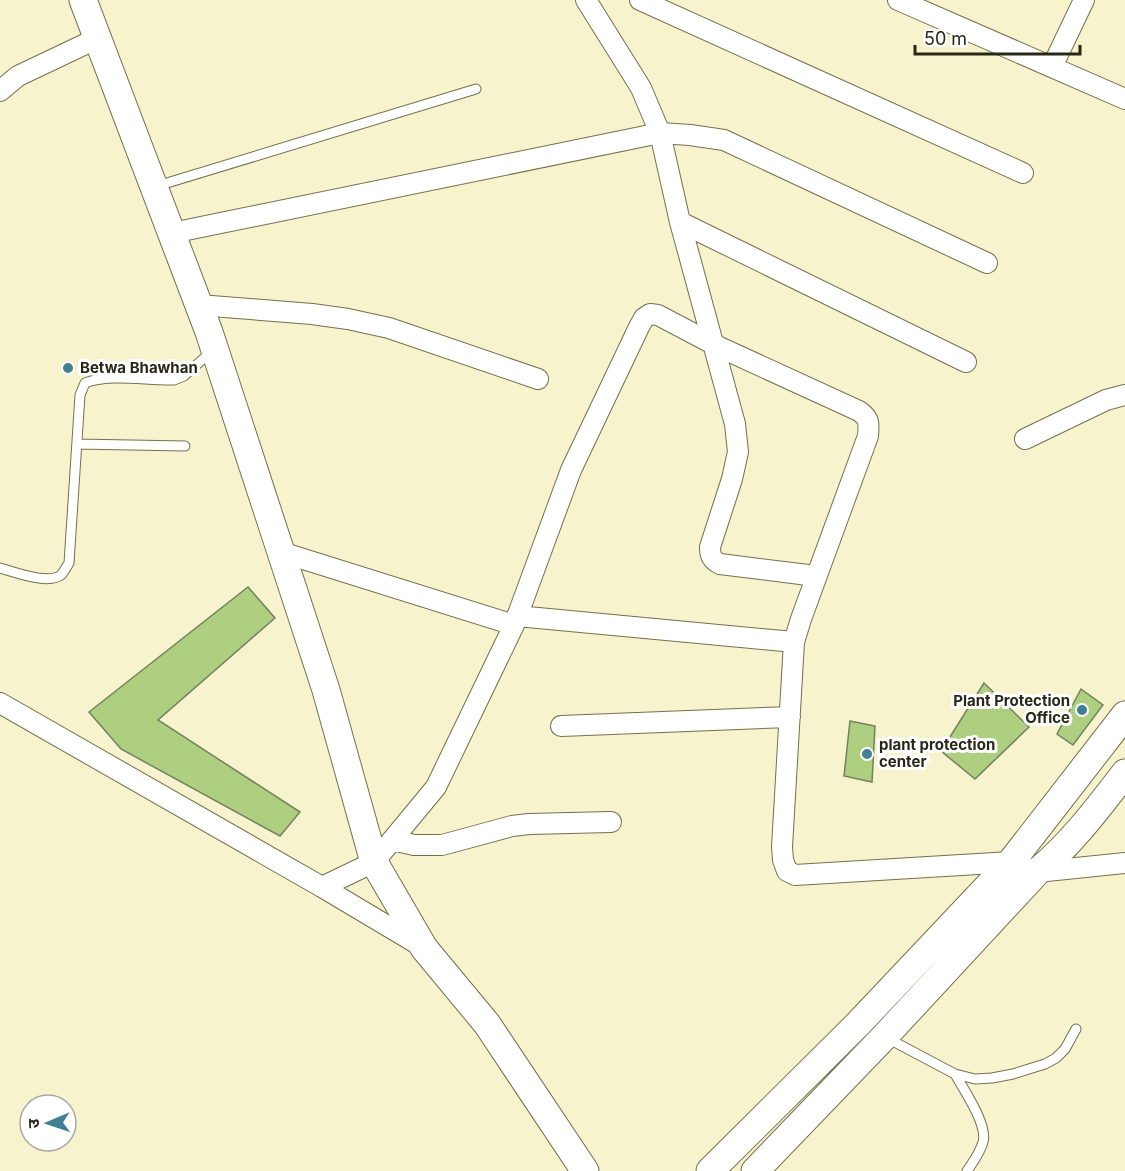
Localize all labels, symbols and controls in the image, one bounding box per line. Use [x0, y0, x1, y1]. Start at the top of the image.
scale bar [915, 18, 1080, 56]
text: 50 m [924, 28, 967, 49]
place label: Betwa Bhawhan [80, 358, 198, 377]
marker: Betwa Bhawhan [61, 361, 75, 375]
place label: Plant Protection Office [953, 691, 1070, 727]
marker: Plant Protection Office [1075, 703, 1089, 717]
place label: plant protection center [879, 735, 995, 771]
marker: plant protection center [860, 747, 874, 761]
north arrow [18, 1093, 78, 1153]
text: उ [23, 1118, 43, 1129]

